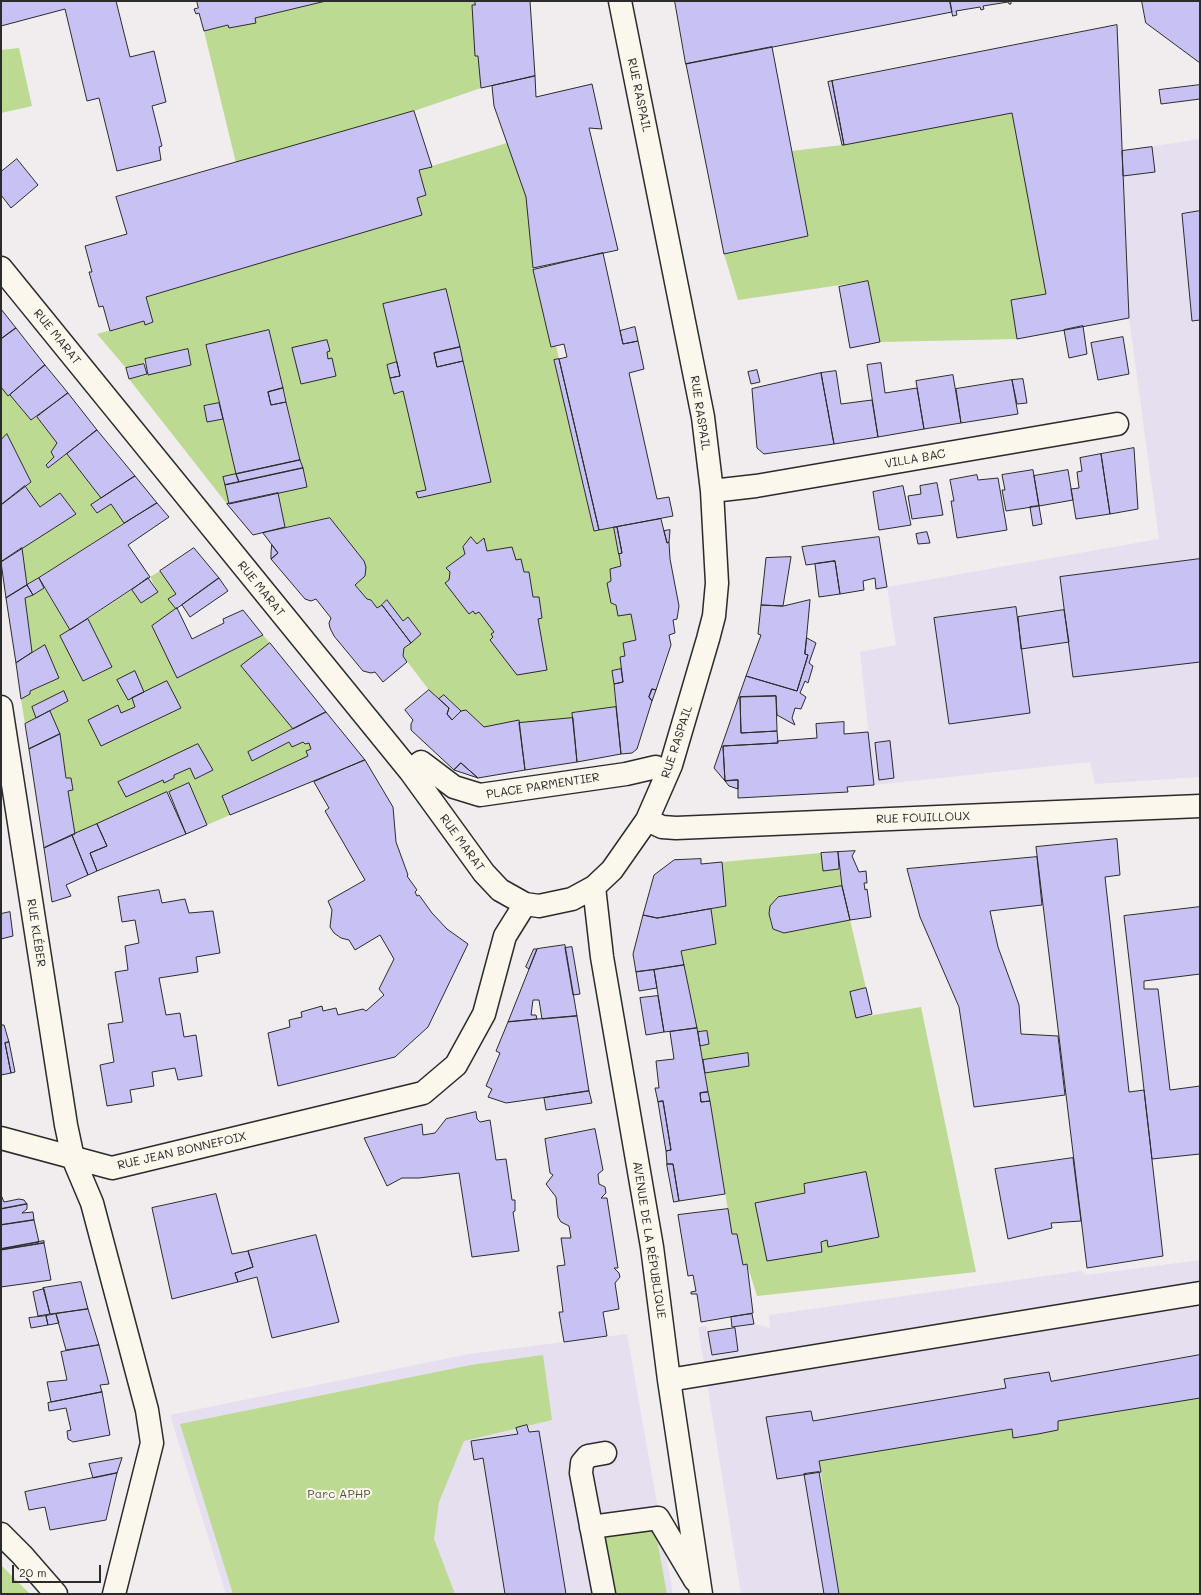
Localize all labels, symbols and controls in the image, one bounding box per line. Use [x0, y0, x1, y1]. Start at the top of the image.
street label: RUE RASPAIL [624, 57, 654, 133]
street label: RUE MARAT [30, 306, 84, 368]
street label: RUE RASPAIL [687, 375, 713, 451]
street label: VILLA BAC [884, 447, 946, 471]
street label: RUE MARAT [234, 558, 288, 620]
street label: RUE RASPAIL [659, 704, 695, 780]
street label: PLACE PARMENTIER [485, 770, 601, 802]
street label: RUE FOUILLOUX [876, 809, 970, 827]
street label: RUE MARAT [436, 812, 488, 874]
street label: RUE KLÉBER [23, 898, 49, 968]
street label: RUE JEAN BONNEFOIX [116, 1129, 248, 1173]
street label: AVENUE DE LA RÉPUBLIQUE [629, 1160, 669, 1320]
park label: Parc APHP [307, 1487, 371, 1501]
scale bar [14, 1557, 103, 1583]
text: 20 m [19, 1564, 47, 1580]

